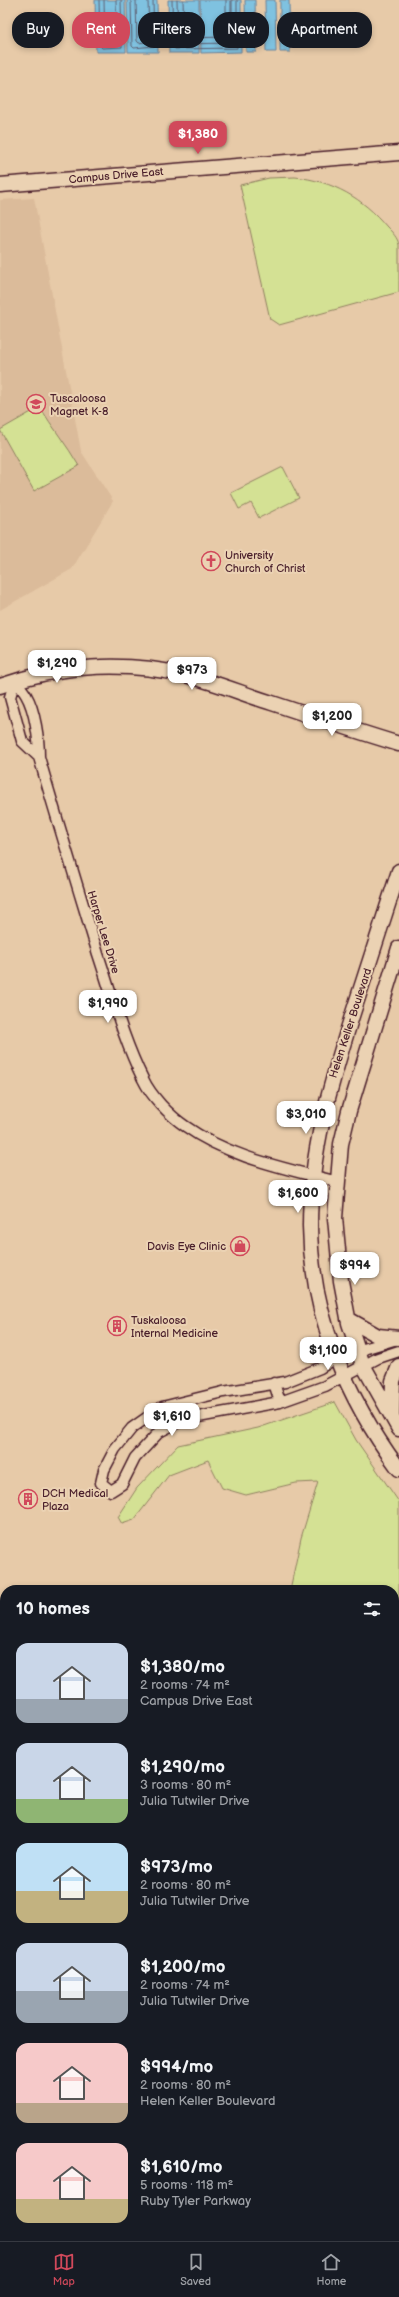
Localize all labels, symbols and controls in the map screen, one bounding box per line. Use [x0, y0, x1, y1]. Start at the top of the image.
chip: Buy [12, 12, 64, 48]
chip: Rent [72, 12, 130, 48]
chip: Filters [138, 12, 205, 48]
chip: New [213, 12, 269, 48]
chip: Apartment [277, 12, 372, 48]
pin: $1,380 [165, 121, 231, 155]
text: $1,380 [178, 126, 218, 142]
street label: Campus Drive East [68, 165, 165, 186]
place label: Tuscaloosa Magnet K-8 [50, 392, 108, 418]
school or university icon: Tuscaloosa Magnet K-8 [25, 393, 47, 415]
place label: University Church of Christ [225, 549, 306, 575]
church icon: University Church of Christ [200, 550, 222, 572]
pin: $1,290 [24, 650, 90, 684]
text: $1,290 [37, 655, 77, 671]
pin: $973 [168, 657, 216, 691]
text: $973 [177, 662, 207, 678]
pin: $1,200 [299, 703, 365, 737]
text: $1,200 [312, 708, 352, 724]
street label: Harper Lee Drive [85, 889, 122, 976]
street label: Helen Keller Boulevard [327, 967, 374, 1080]
pin: $1,990 [75, 990, 141, 1024]
text: $1,990 [88, 995, 128, 1011]
pin: $3,010 [273, 1101, 339, 1135]
text: $3,010 [286, 1106, 326, 1122]
pin: $1,600 [265, 1180, 331, 1214]
text: $1,600 [277, 1185, 319, 1201]
shop icon: Davis Eye Clinic [229, 1235, 251, 1257]
place label: Davis Eye Clinic [147, 1240, 226, 1253]
pin: $994 [331, 1252, 379, 1286]
text: $994 [339, 1257, 371, 1273]
place label: Tuskaloosa Internal Medicine [131, 1314, 219, 1340]
building icon: Tuskaloosa Internal Medicine [106, 1315, 128, 1337]
pin: $1,100 [295, 1337, 361, 1371]
text: $1,100 [309, 1342, 347, 1358]
pin: $1,610 [139, 1403, 205, 1437]
text: $1,610 [153, 1408, 191, 1424]
place label: DCH Medical Plaza [42, 1487, 108, 1513]
building icon: DCH Medical Plaza [17, 1488, 39, 1510]
icon: filters [361, 1598, 383, 1620]
text: 10 homes [16, 1599, 90, 1619]
text: $1,380/mo [140, 1657, 225, 1677]
icon: home [48, 1659, 96, 1707]
text: 2 rooms · 74 m² [140, 1677, 230, 1693]
text: Campus Drive East [140, 1693, 252, 1709]
text: $1,290/mo [140, 1757, 225, 1777]
icon: home [48, 1759, 96, 1807]
text: 3 rooms · 80 m² [140, 1777, 231, 1793]
text: Julia Tutwiler Drive [140, 1793, 250, 1809]
text: $973/mo [140, 1857, 213, 1877]
icon: home [48, 1859, 96, 1907]
text: 2 rooms · 80 m² [140, 1877, 231, 1893]
text: Julia Tutwiler Drive [140, 1893, 250, 1909]
text: $1,200/mo [140, 1957, 225, 1977]
icon: home [48, 1959, 96, 2007]
text: 2 rooms · 74 m² [140, 1977, 230, 1993]
text: Julia Tutwiler Drive [140, 1993, 250, 2009]
text: $994/mo [140, 2057, 213, 2077]
icon: home [48, 2059, 96, 2107]
text: 2 rooms · 80 m² [140, 2077, 231, 2093]
text: Helen Keller Boulevard [140, 2093, 275, 2109]
text: $1,610/mo [140, 2157, 222, 2177]
icon: home [48, 2159, 96, 2207]
text: 5 rooms · 118 m² [140, 2177, 233, 2193]
text: Ruby Tyler Parkway [140, 2193, 251, 2209]
tab: Map [53, 2251, 75, 2288]
tab: Saved [180, 2251, 211, 2288]
tab: Home [316, 2251, 346, 2288]

